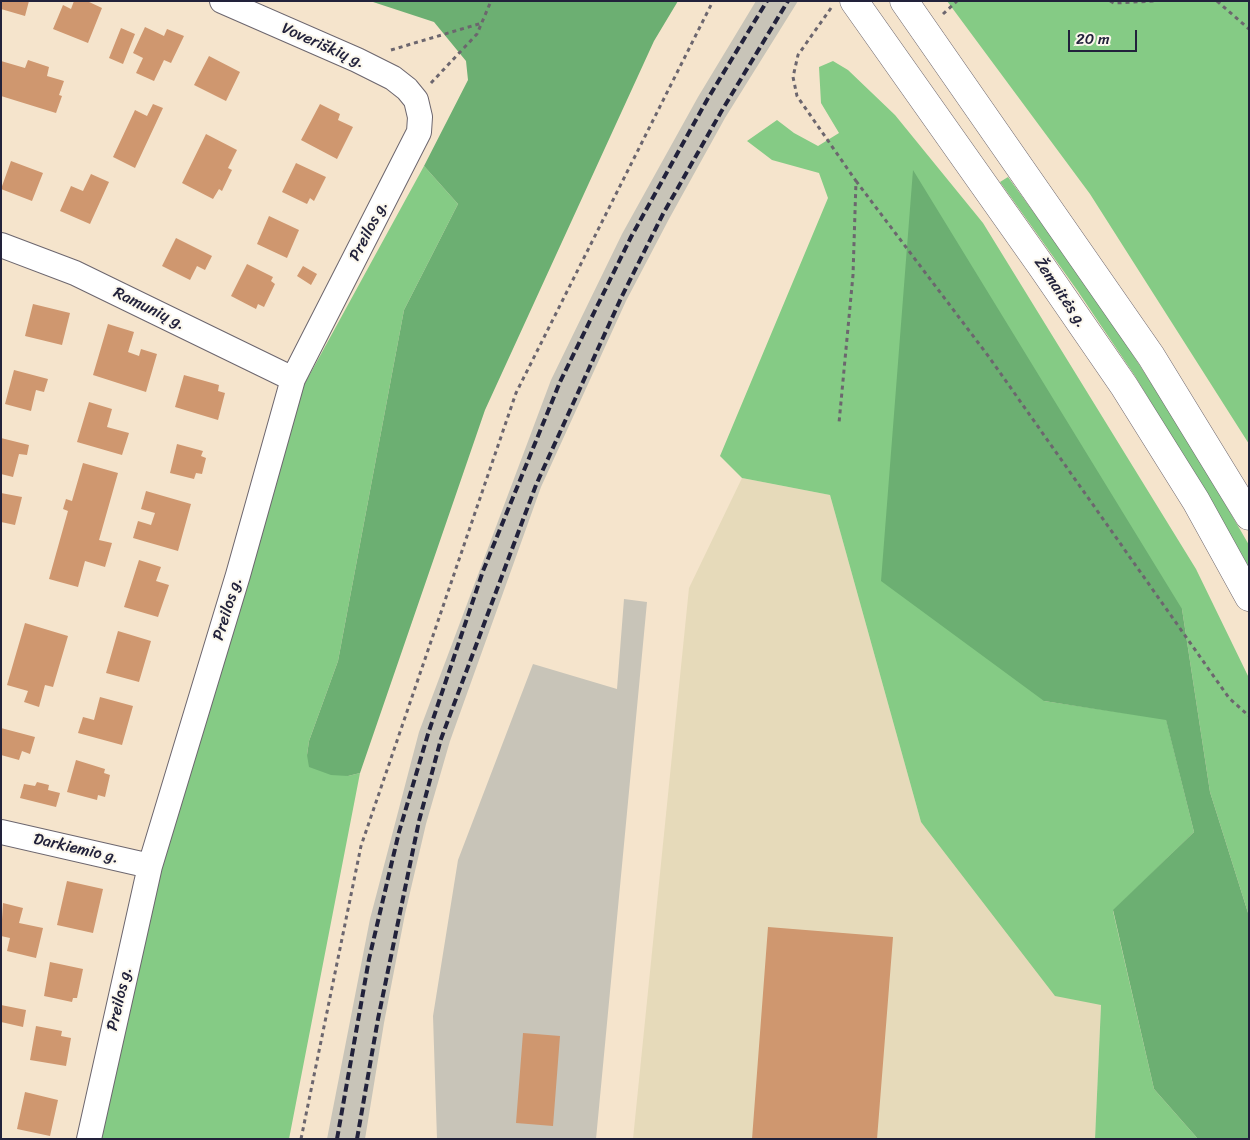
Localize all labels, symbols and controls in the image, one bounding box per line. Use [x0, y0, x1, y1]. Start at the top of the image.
street label: Voveriškių g. [279, 19, 367, 73]
scale bar [1070, 20, 1139, 52]
text: 20 m [1076, 26, 1110, 52]
street label: Preilos g. [346, 198, 392, 264]
street label: Žemaitės g. [1030, 254, 1090, 332]
street label: Ramunių g. [110, 283, 188, 335]
street label: Preilos g. [209, 575, 247, 643]
street label: Darkiemio g. [32, 830, 120, 868]
street label: Preilos g. [103, 965, 137, 1033]

